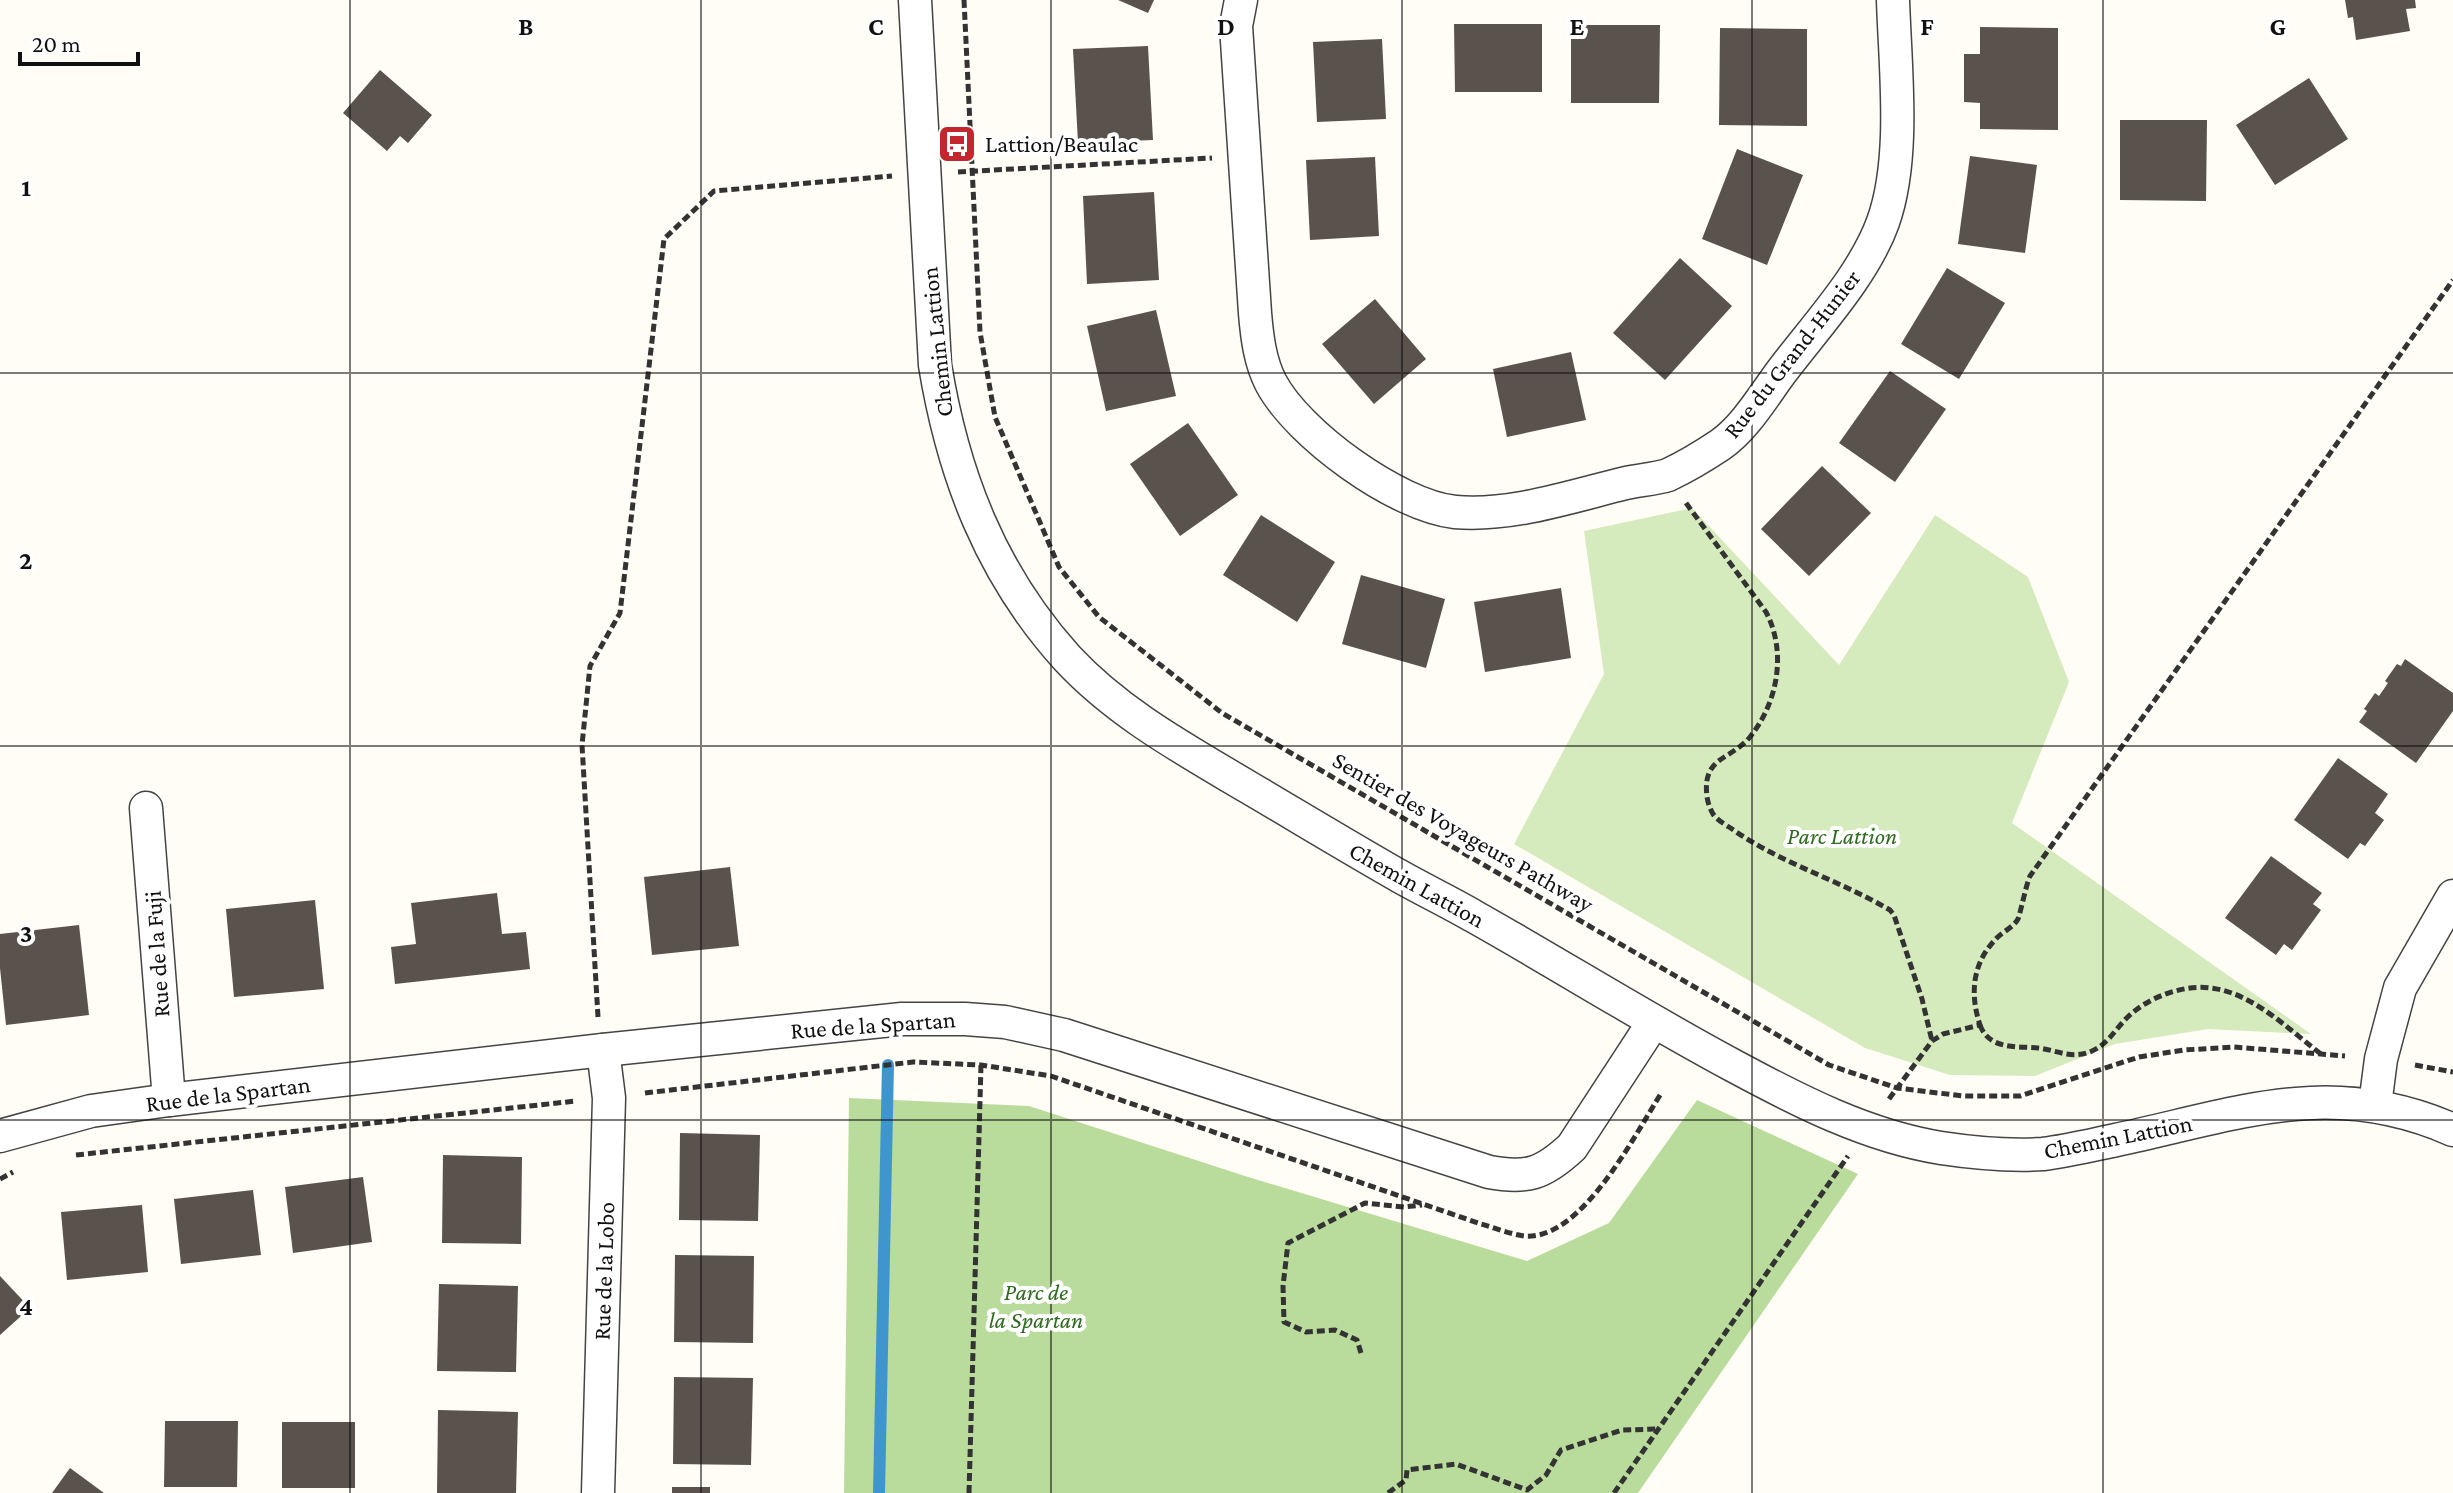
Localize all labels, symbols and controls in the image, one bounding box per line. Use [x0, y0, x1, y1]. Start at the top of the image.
text: B [518, 12, 534, 41]
text: C [868, 12, 884, 41]
text: D [1217, 12, 1235, 41]
text: E [1570, 12, 1585, 41]
text: F [1920, 12, 1934, 41]
text: G [2270, 12, 2286, 41]
scale bar [20, 16, 138, 66]
text: 20 m [32, 30, 81, 57]
bus stop icon: Lattion/Beaulac [936, 123, 978, 165]
place label: Lattion/Beaulac [985, 130, 1138, 157]
text: 1 [21, 173, 31, 202]
street label: Rue du Grand-Hunier [1718, 264, 1866, 443]
street label: Chemin Lattion [915, 266, 958, 418]
text: 2 [19, 546, 33, 575]
street label: Sentier des Voyageurs Pathway [1328, 746, 1599, 918]
park label: Parc Lattion [1787, 822, 1897, 849]
street label: Chemin Lattion [1345, 836, 1490, 933]
street label: Rue de la Fuji [139, 890, 174, 1018]
text: 3 [20, 919, 32, 948]
street label: Rue de la Spartan [789, 1005, 957, 1044]
street label: Rue de la Spartan [144, 1070, 312, 1117]
street label: Chemin Lattion [2041, 1109, 2195, 1164]
street label: Rue de la Lobo [588, 1201, 619, 1341]
park label: Parc de la Spartan [989, 1278, 1083, 1333]
text: 4 [19, 1292, 33, 1321]

